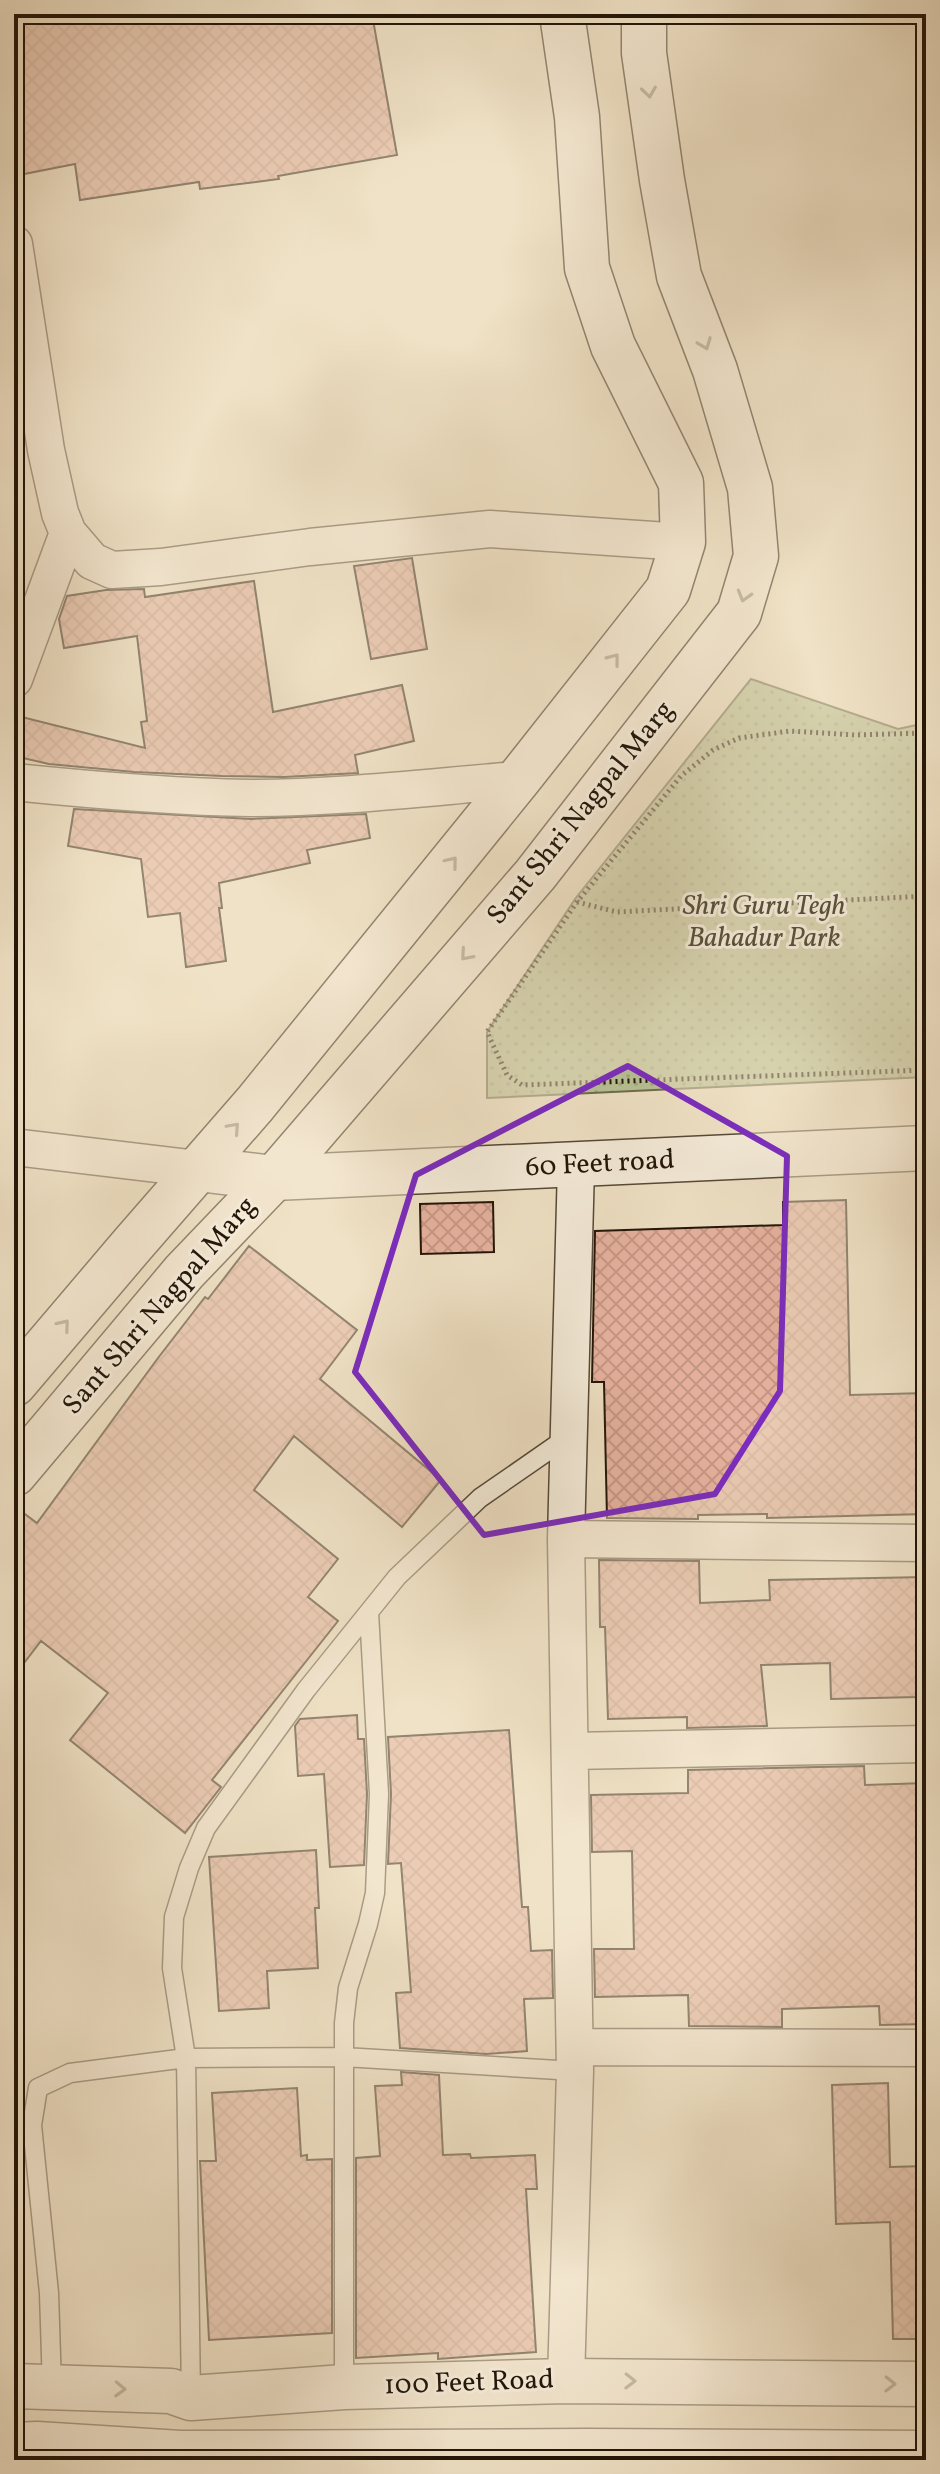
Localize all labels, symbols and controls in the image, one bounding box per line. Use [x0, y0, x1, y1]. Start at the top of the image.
one-way arrow [640, 85, 657, 98]
one-way arrow [695, 337, 712, 351]
one-way arrow [737, 588, 753, 602]
one-way arrow [605, 653, 619, 668]
street label: Sant Shri Nagpal Marg [478, 693, 684, 933]
one-way arrow [442, 857, 457, 871]
park label: Shri Guru Tegh Bahadur Park [682, 887, 846, 958]
one-way arrow [462, 946, 476, 961]
one-way arrow [224, 1122, 239, 1137]
street label: 60 Feet road [524, 1141, 676, 1187]
street label: Sant Shri Nagpal Marg [54, 1188, 266, 1424]
one-way arrow [54, 1319, 69, 1334]
street label: 100 Feet Road [383, 2361, 555, 2405]
one-way arrow [624, 2372, 637, 2390]
one-way arrow [884, 2375, 897, 2393]
one-way arrow [114, 2381, 127, 2398]

